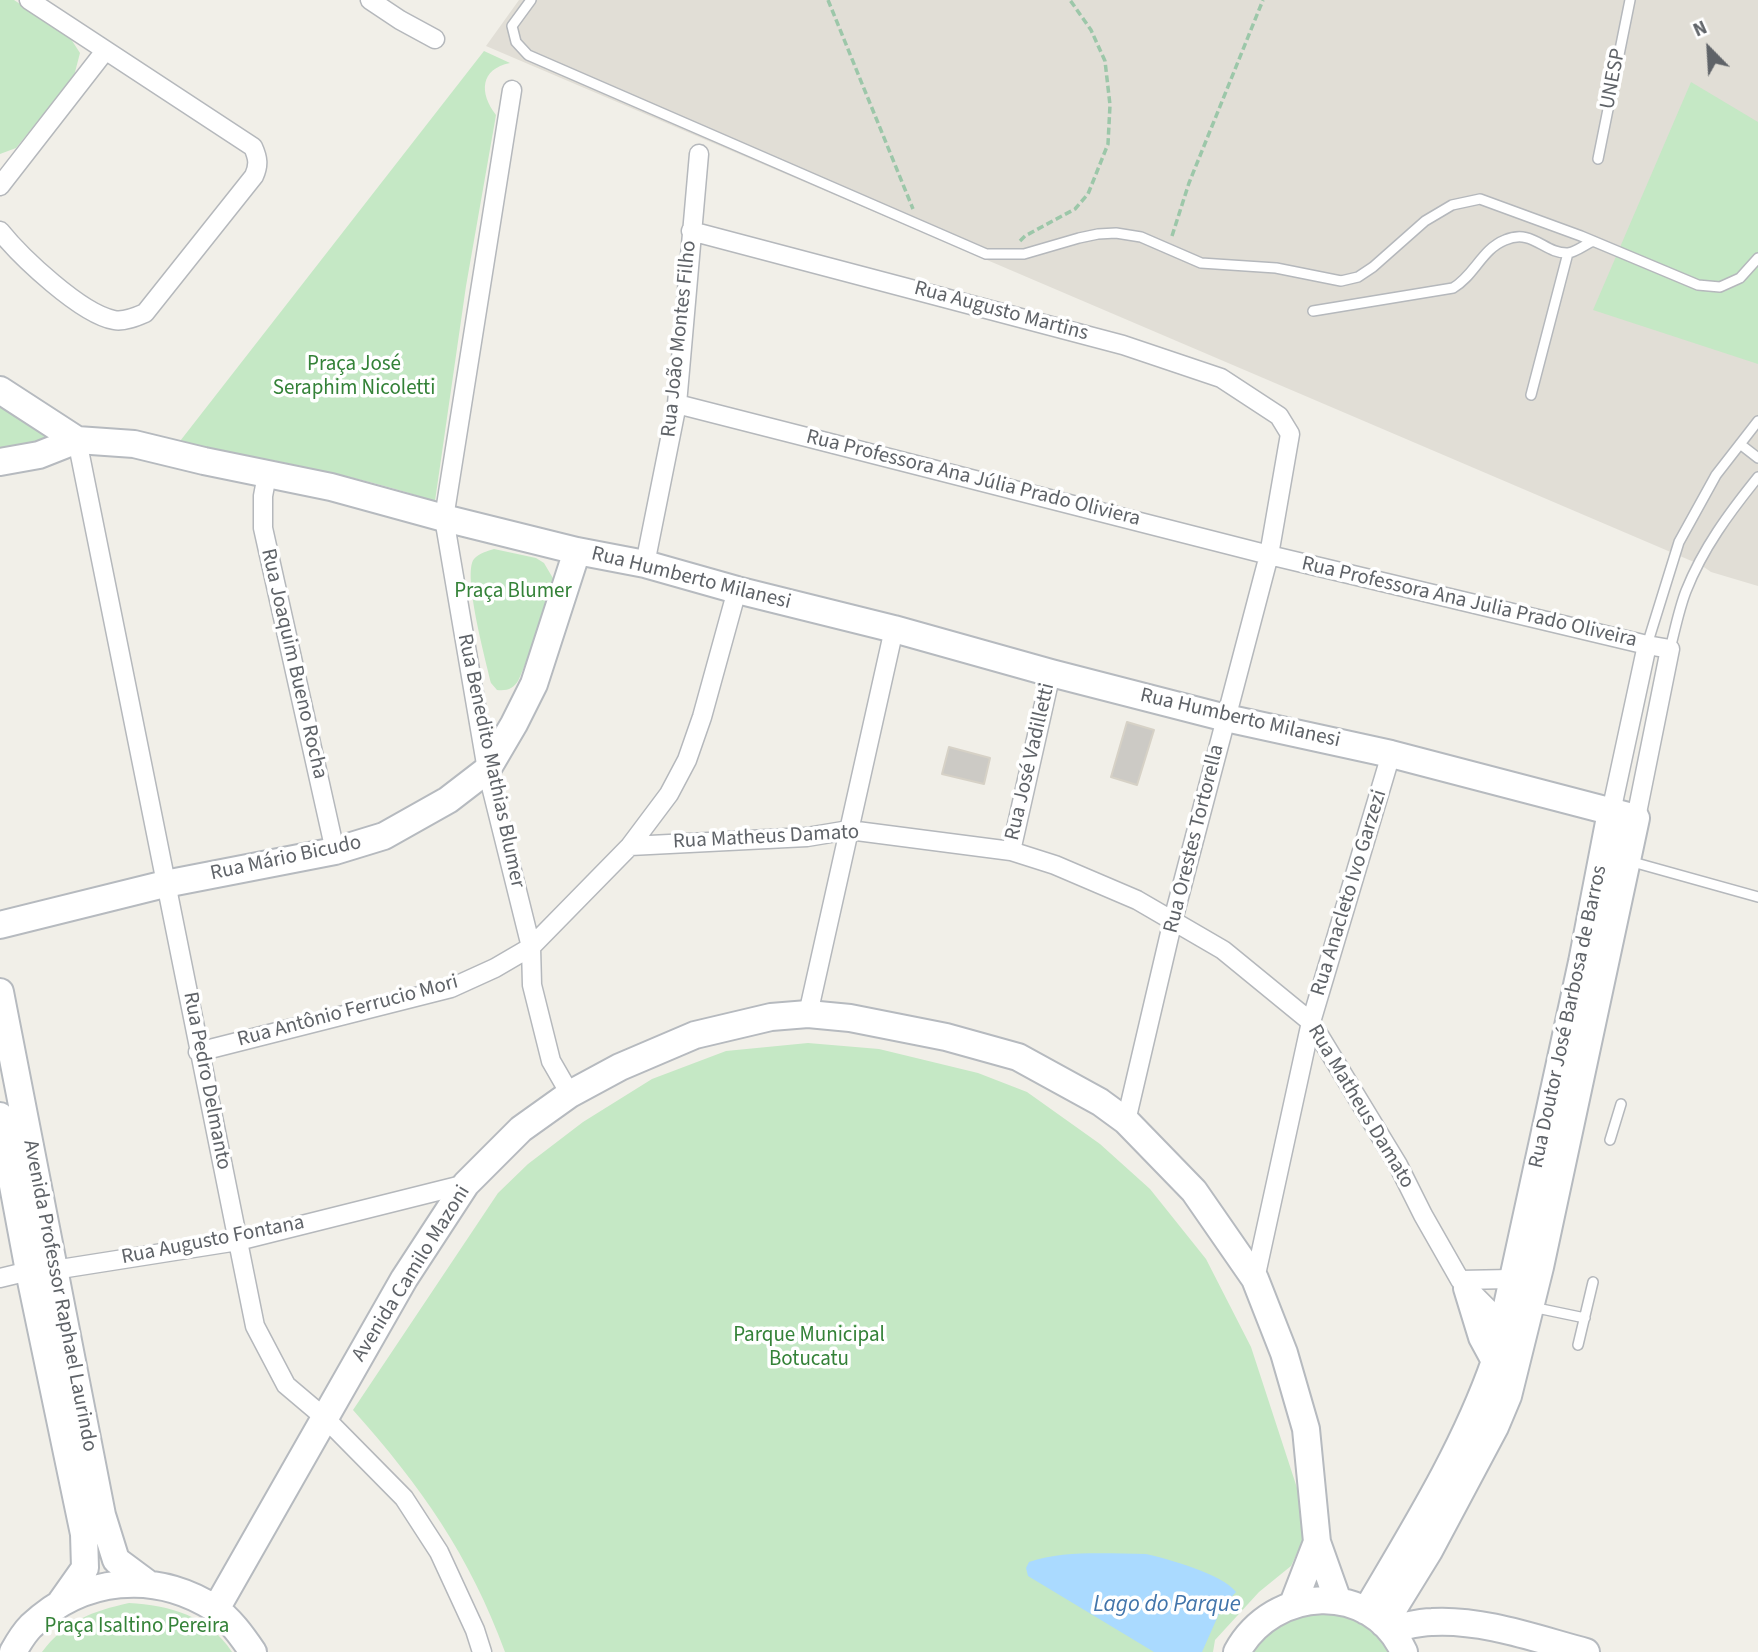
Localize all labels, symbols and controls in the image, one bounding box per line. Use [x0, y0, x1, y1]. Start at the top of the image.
north arrow [1674, 14, 1744, 84]
text: N [1689, 14, 1712, 44]
street label: UNESP [1596, 47, 1632, 111]
street label: Rua João Montes Filho [657, 239, 703, 439]
street label: Rua Augusto Martins [911, 277, 1091, 347]
park label: Praça José Seraphim Nicoletti [273, 352, 435, 402]
street label: Rua Professora Ana Júlia Prado Oliviera [803, 425, 1143, 533]
street label: Rua Humberto Milanesi [589, 542, 793, 616]
street label: Rua Joaquim Bueno Rocha [254, 546, 332, 782]
street label: Rua Professora Ana Julia Prado Oliveira [1299, 552, 1639, 654]
park label: Praça Blumer [454, 579, 572, 605]
street label: Rua Benedito Mathias Blumer [451, 632, 529, 890]
street label: Rua José Vadilletti [1001, 681, 1061, 843]
street label: Rua Humberto Milanesi [1137, 684, 1343, 754]
street label: Rua Orestes Tortorella [1159, 742, 1231, 936]
street label: Rua Anacleto Ivo Garzezi [1307, 787, 1393, 999]
street label: Rua Matheus Damato [672, 821, 860, 855]
street label: Rua Mário Bicudo [208, 831, 364, 887]
street label: Rua Doutor José Barbosa de Barros [1525, 863, 1613, 1171]
street label: Rua Antônio Ferrucio Mori [235, 970, 461, 1054]
street label: Rua Pedro Delmanto [176, 990, 236, 1172]
street label: Rua Matheus Damato [1301, 1021, 1419, 1193]
street label: Avenida Professor Raphael Laurindo [16, 1138, 102, 1454]
street label: Avenida Camilo Mazoni [347, 1181, 477, 1367]
street label: Rua Augusto Fontana [119, 1211, 307, 1271]
park label: Parque Municipal Botucatu [733, 1323, 885, 1373]
water label: Lago do Parque [1093, 1592, 1241, 1620]
park label: Praça Isaltino Pereira [45, 1614, 229, 1640]

